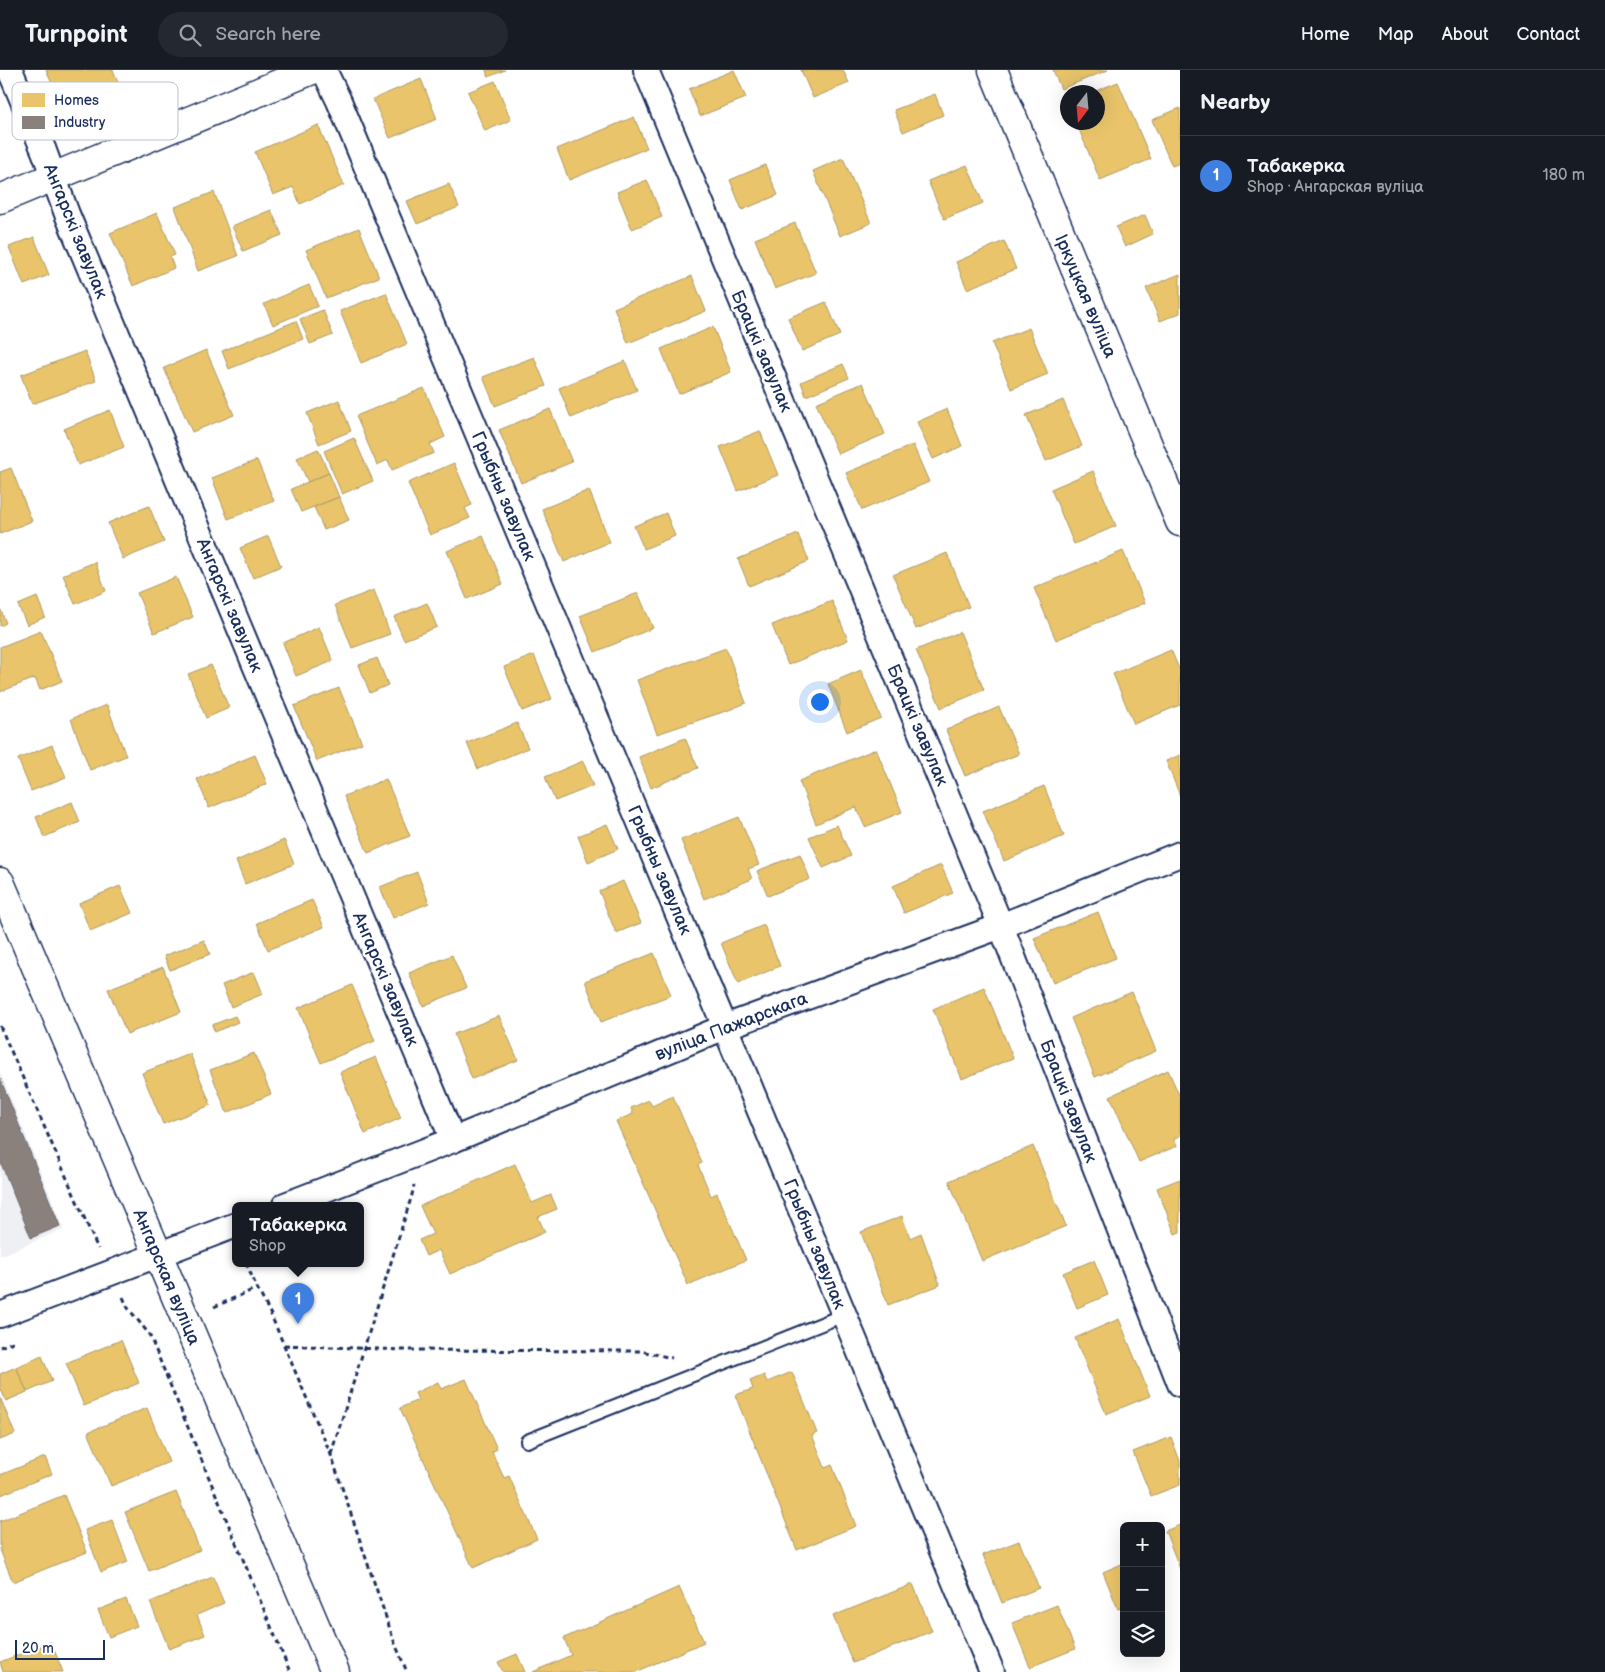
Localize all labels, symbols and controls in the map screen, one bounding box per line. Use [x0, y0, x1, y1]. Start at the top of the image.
search box [158, 12, 508, 57]
text: Turnpoint [25, 20, 128, 49]
icon: search [176, 21, 204, 49]
text: Search here [216, 23, 321, 46]
text: Home [1301, 24, 1350, 45]
text: Map [1378, 24, 1414, 45]
text: About [1442, 24, 1489, 45]
text: Contact [1517, 24, 1580, 45]
legend [12, 82, 178, 140]
north arrow [1060, 85, 1105, 130]
text: Nearby [1200, 90, 1270, 115]
text: Homes [54, 92, 99, 109]
text: Industry [54, 114, 106, 131]
text: Табакерка [1247, 155, 1345, 178]
street label: Ангарскі завулак [39, 160, 112, 302]
text: 1 [1213, 166, 1219, 185]
text: 180 m [1543, 166, 1585, 185]
text: Shop · Ангарская вуліца [1247, 178, 1424, 197]
street label: Іркуцкая вуліца [1050, 231, 1121, 361]
street label: Брацкі завулак [726, 287, 797, 416]
street label: Грыбны завулак [467, 428, 540, 564]
street label: Ангарскі завулак [191, 534, 267, 676]
street label: Брацкі завулак [882, 661, 953, 790]
your location [807, 689, 833, 715]
street label: Грыбны завулак [623, 802, 696, 938]
street label: Ангарскі завулак [347, 908, 423, 1050]
street label: вуліца Пажарскага [652, 988, 811, 1065]
street label: Брацкі завулак [1035, 1037, 1102, 1166]
street label: Грыбны завулак [779, 1176, 850, 1313]
popup [232, 1202, 364, 1267]
street label: Ангарская вуліца [128, 1205, 205, 1349]
text: Табакерка [249, 1214, 347, 1237]
text: Shop [249, 1237, 286, 1256]
pin: 1 [282, 1283, 314, 1324]
map controls [1120, 1522, 1165, 1657]
button: + [1120, 1522, 1165, 1567]
button: − [1120, 1567, 1165, 1612]
button: layers [1120, 1612, 1165, 1657]
scale bar [15, 1637, 105, 1660]
text: 20 m [22, 1640, 54, 1657]

